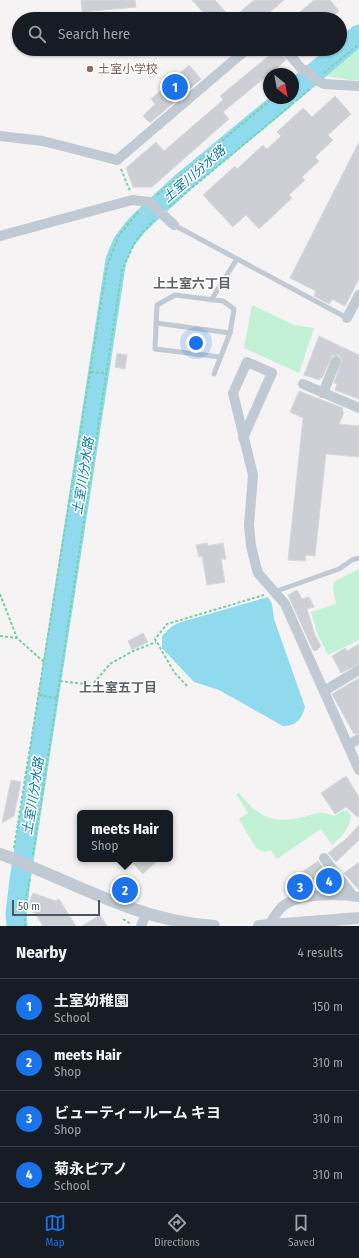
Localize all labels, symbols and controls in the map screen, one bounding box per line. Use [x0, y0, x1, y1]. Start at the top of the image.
search box [12, 12, 347, 56]
icon: search [26, 23, 48, 45]
text: Search here [58, 25, 130, 43]
place label: 土室小学校 [98, 62, 158, 76]
marker: 土室小学校 [85, 64, 95, 74]
north arrow [263, 68, 299, 104]
pin: 1 [162, 72, 188, 102]
water label: 土室川分水路 [160, 142, 229, 205]
district label: 上土室六丁目 [153, 276, 231, 291]
your location [186, 333, 206, 353]
water label: 土室川分水路 [69, 435, 97, 516]
district label: 上土室五丁目 [79, 680, 157, 695]
water label: 土室川分水路 [19, 755, 47, 836]
popup [77, 810, 173, 862]
text: meets Hair [91, 820, 159, 838]
text: Shop [91, 838, 118, 853]
pin: 4 [316, 866, 342, 896]
pin: 3 [287, 872, 313, 902]
pin: 2 [112, 875, 138, 905]
scale bar [12, 898, 100, 917]
text: 50 m [18, 900, 40, 913]
text: Nearby [16, 942, 67, 963]
text: 4 results [297, 945, 343, 960]
text: 土室幼稚園 [54, 992, 129, 1010]
text: 1 [26, 999, 32, 1014]
text: 150 m [312, 999, 343, 1014]
text: School [54, 1010, 90, 1025]
text: meets Hair [54, 1046, 122, 1064]
text: 2 [26, 1055, 32, 1070]
text: 310 m [313, 1055, 343, 1070]
text: Shop [54, 1064, 81, 1079]
text: ビューティールーム キヨ [54, 1104, 221, 1122]
text: 3 [26, 1111, 32, 1126]
text: 310 m [313, 1111, 343, 1126]
text: Shop [54, 1122, 81, 1137]
text: 菊永ピアノ [54, 1160, 128, 1178]
text: 4 [26, 1167, 32, 1182]
text: 310 m [313, 1167, 343, 1182]
text: School [54, 1178, 90, 1193]
tab: Map [44, 1212, 66, 1249]
tab: Directions [154, 1212, 200, 1249]
tab: Saved [288, 1212, 315, 1249]

